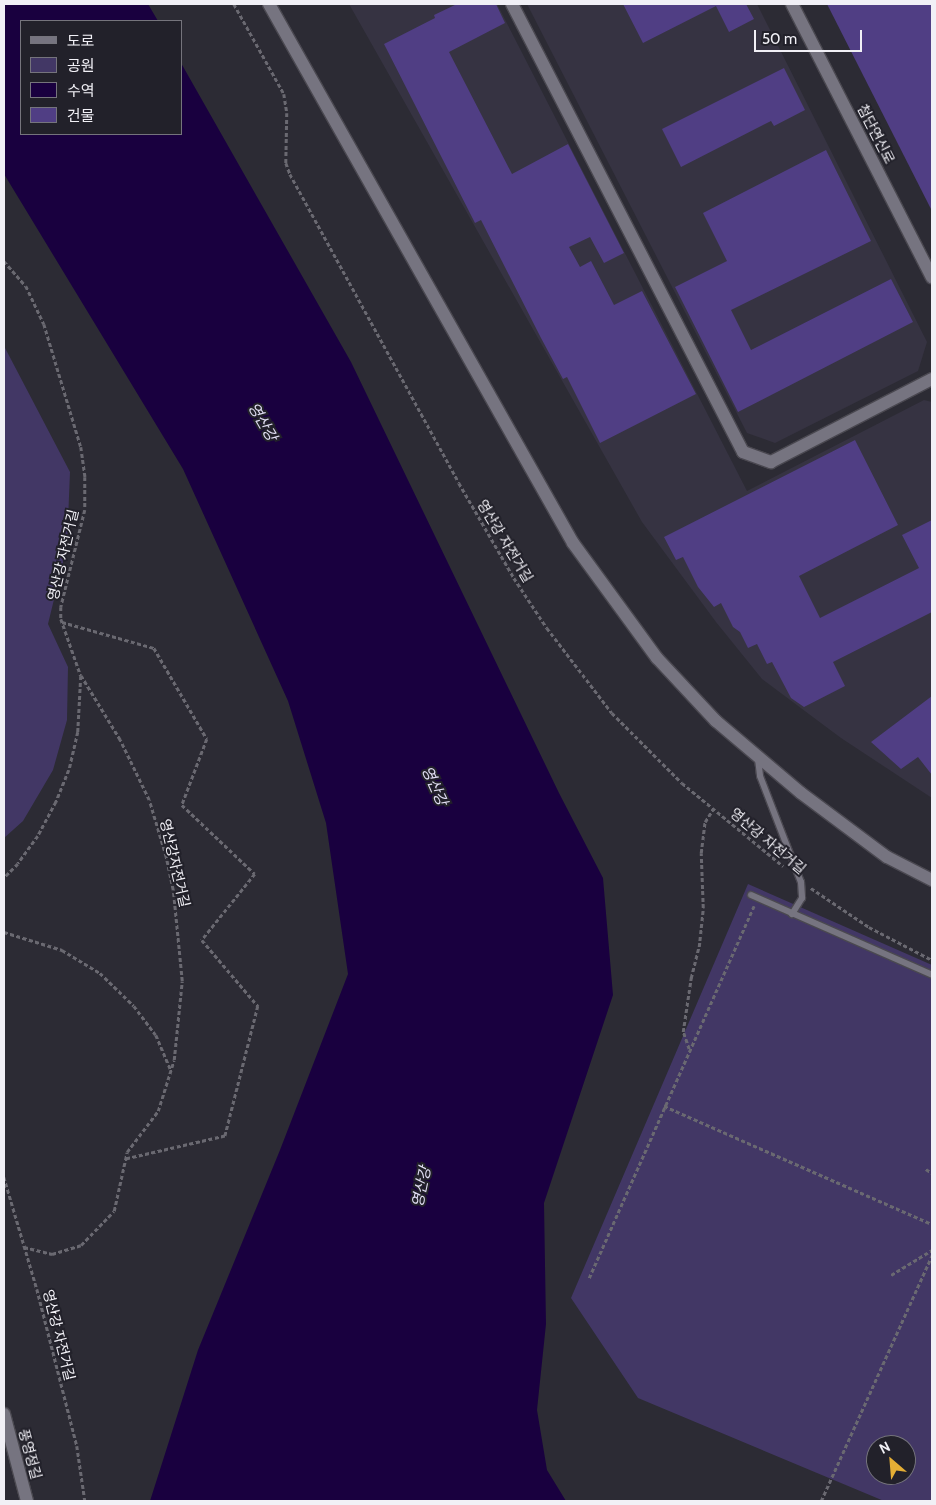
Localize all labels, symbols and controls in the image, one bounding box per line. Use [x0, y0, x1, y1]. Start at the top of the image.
legend [20, 20, 182, 135]
scale bar [756, 20, 864, 52]
text: 50 m [762, 30, 797, 48]
text: 도로 [67, 32, 95, 50]
text: 공원 [67, 57, 95, 75]
text: 수역 [67, 82, 95, 100]
street label: 첨단연신로 [854, 101, 898, 167]
text: 건물 [67, 107, 95, 125]
water label: 영산강 [244, 400, 280, 444]
street label: 영산강 자전거길 [474, 497, 536, 585]
street label: 영산강 자전거길 [44, 508, 82, 602]
water label: 영산강 [417, 763, 451, 809]
street label: 영산강 자전거길 [727, 805, 809, 877]
street label: 영산강자전거길 [157, 817, 193, 909]
water label: 영산강 [409, 1165, 435, 1209]
street label: 영산강 자전거길 [40, 1288, 78, 1382]
street label: 풍영정길 [15, 1427, 45, 1481]
north arrow [866, 1435, 916, 1485]
text: N [876, 1437, 893, 1458]

